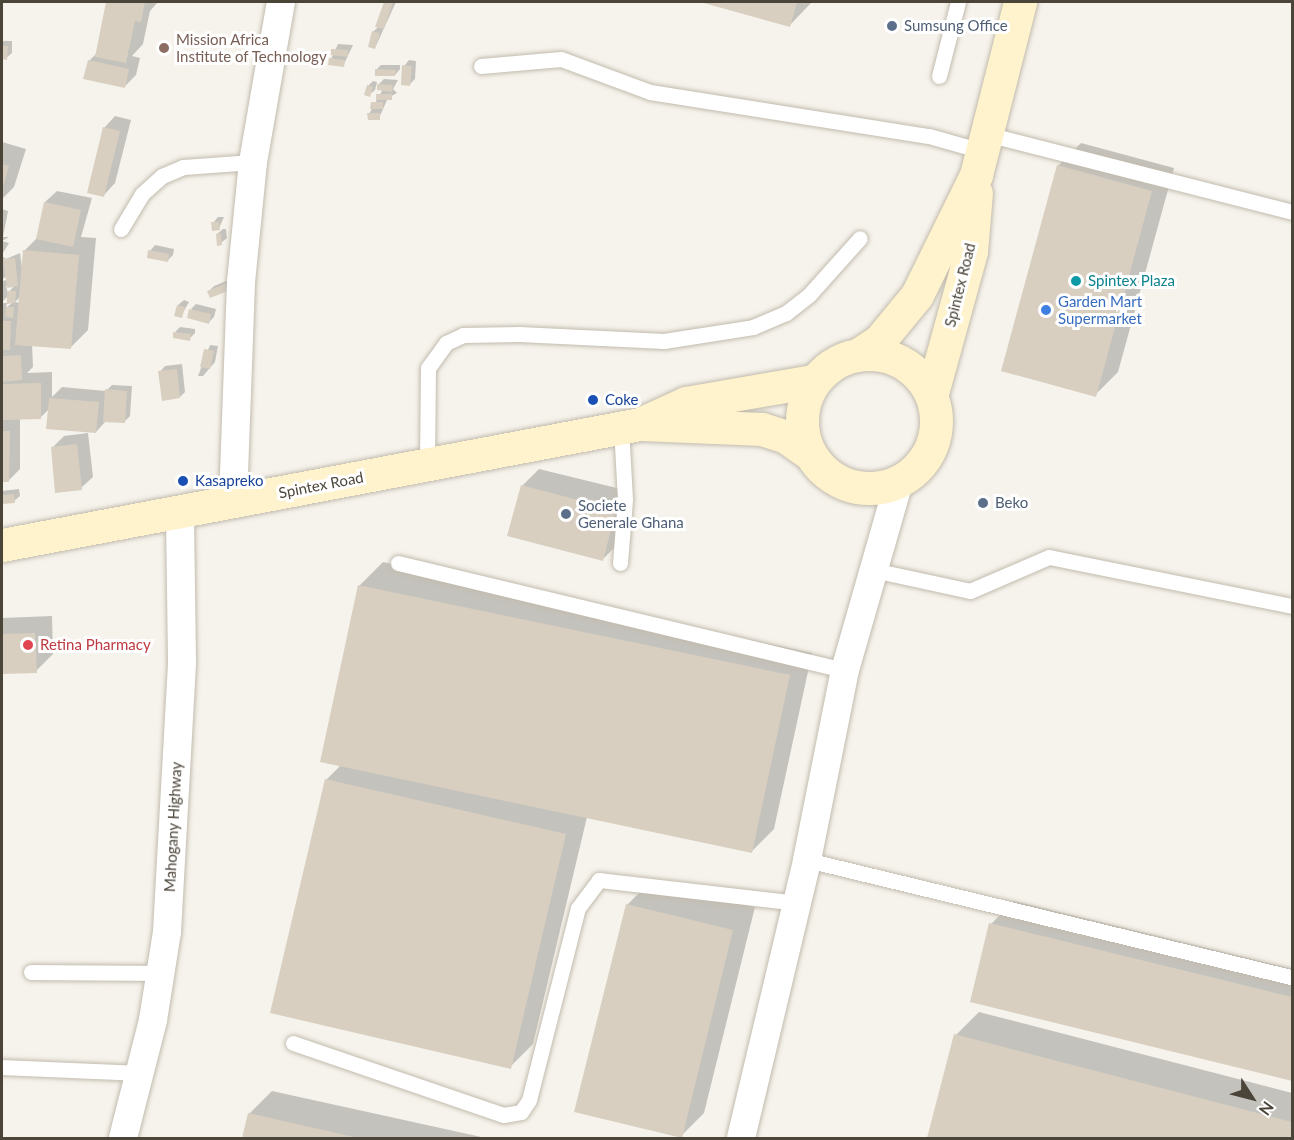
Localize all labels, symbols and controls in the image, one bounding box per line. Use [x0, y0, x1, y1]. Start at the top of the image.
place label: Sumsung Office [904, 17, 1008, 35]
marker: Sumsung Office [885, 19, 899, 33]
place label: Mission Africa Institute of Technology [176, 30, 327, 65]
marker: Mission Africa Institute of Technology [157, 41, 171, 55]
street label: Spintex Road [941, 241, 979, 329]
place label: Spintex Plaza [1088, 272, 1175, 290]
marker: Spintex Plaza [1069, 274, 1083, 288]
place label: Garden Mart Supermarket [1058, 292, 1142, 327]
marker: Garden Mart Supermarket [1039, 303, 1053, 317]
place label: Coke [605, 391, 638, 409]
marker: Coke [586, 393, 600, 407]
street label: Spintex Road [277, 468, 365, 502]
place label: Kasapreko [195, 472, 263, 490]
marker: Kasapreko [176, 474, 190, 488]
place label: Beko [995, 494, 1028, 512]
place label: Societe Generale Ghana [578, 496, 684, 531]
marker: Beko [976, 496, 990, 510]
marker: Societe Generale Ghana [559, 507, 573, 521]
place label: Retina Pharmacy [40, 636, 151, 654]
marker: Retina Pharmacy [21, 638, 35, 652]
street label: Mahogany Highway [161, 761, 185, 893]
north arrow [1222, 1068, 1282, 1128]
text: N [1256, 1098, 1278, 1119]

